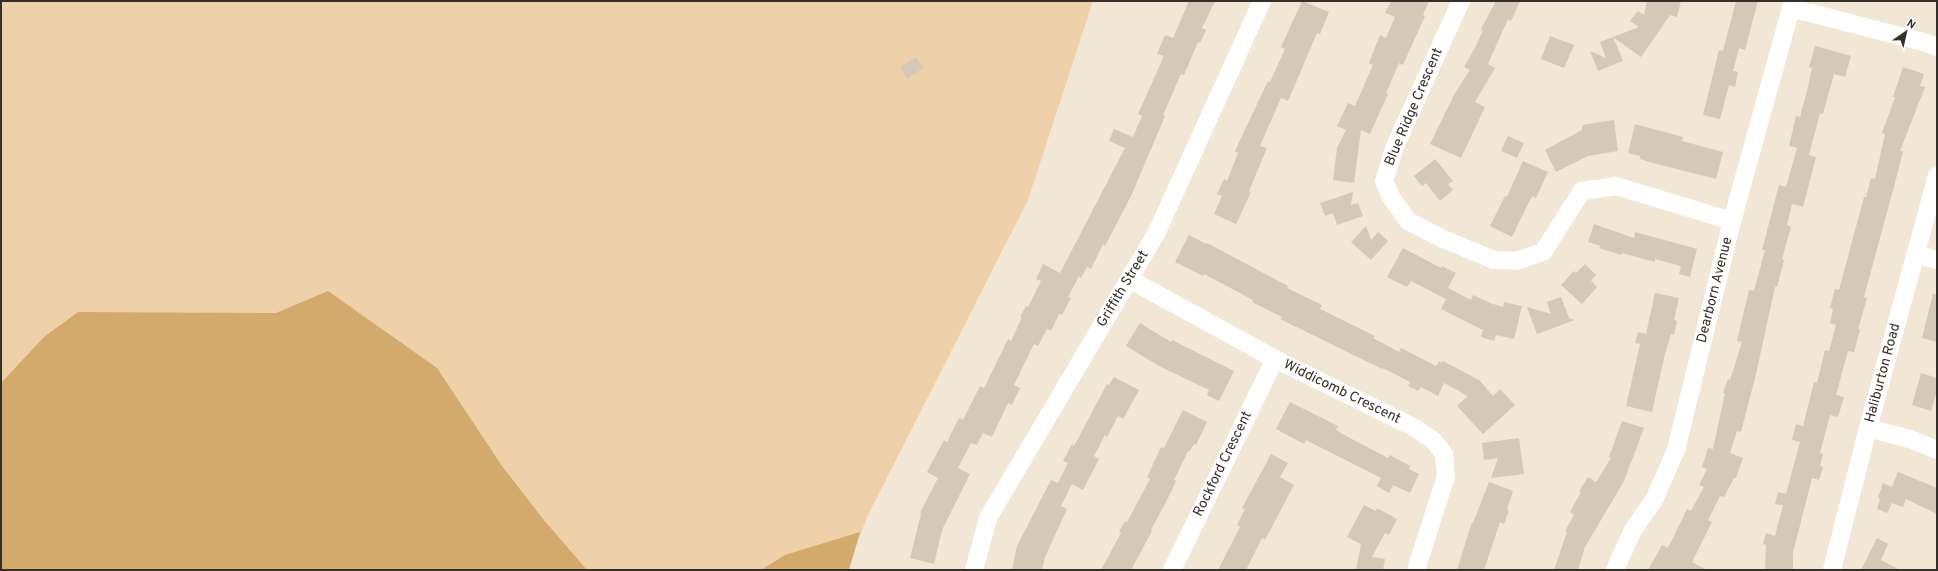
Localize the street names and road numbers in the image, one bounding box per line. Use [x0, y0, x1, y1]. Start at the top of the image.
street label: Blue Ridge Crescent [1381, 45, 1447, 169]
street label: Dearborn Avenue [1694, 235, 1736, 345]
street label: Griffith Street [1093, 248, 1153, 330]
street label: Haliburton Road [1862, 322, 1904, 424]
street label: Widdicomb Crescent [1281, 356, 1403, 428]
street label: Rockford Crescent [1190, 408, 1256, 520]

